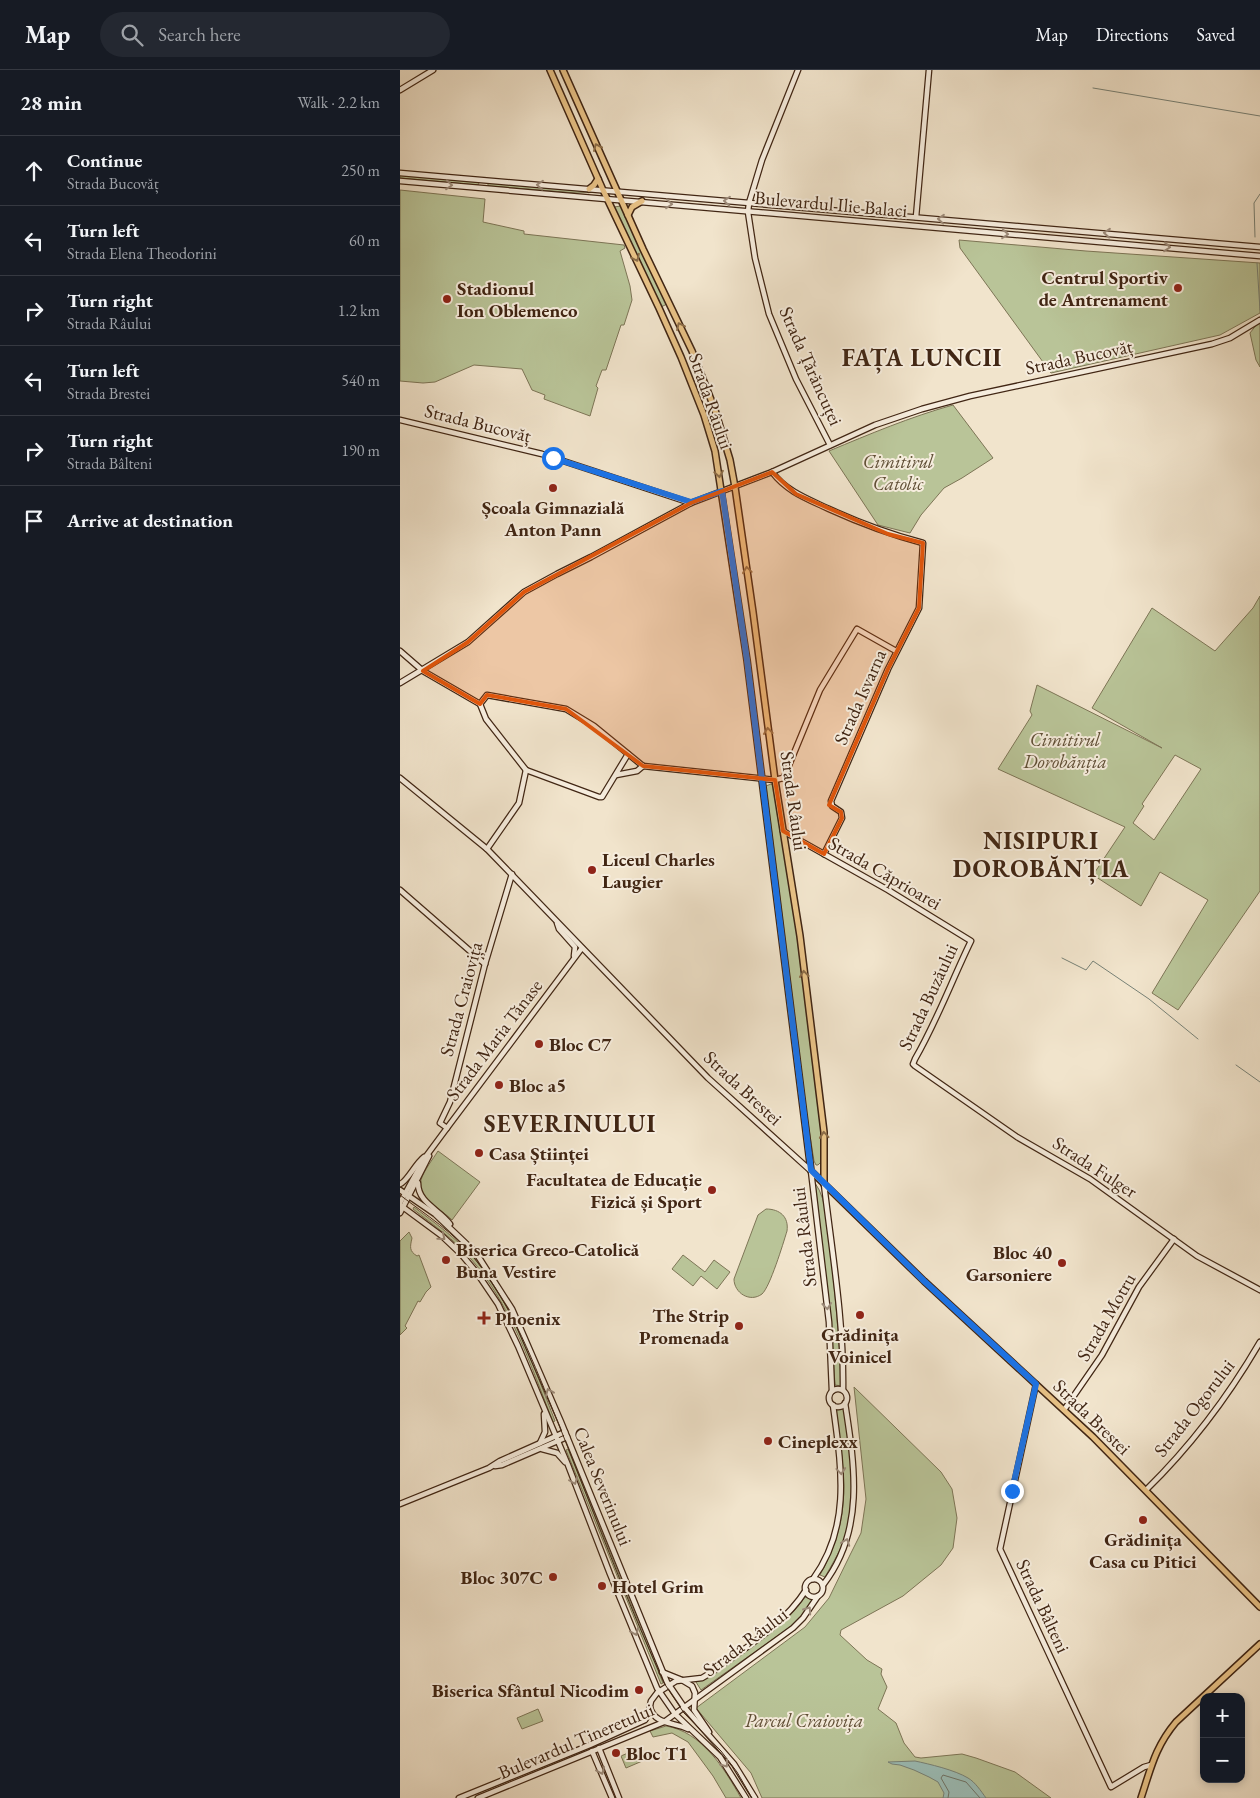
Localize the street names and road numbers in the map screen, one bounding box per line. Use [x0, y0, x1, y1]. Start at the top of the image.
street label: Bulevardul Ilie Balaci [754, 185, 909, 223]
street label: Strada Țărăncuței [774, 303, 849, 430]
street label: Strada Bucovăț [1023, 333, 1135, 381]
street label: Strada Râului [683, 350, 739, 453]
street label: Strada Bucovăț [422, 398, 534, 448]
street label: Strada Isvarna [828, 645, 892, 749]
street label: Strada Râului [775, 750, 813, 853]
street label: Strada Căprioarei [824, 831, 946, 916]
street label: Strada Craiovița [434, 939, 488, 1059]
street label: Strada Buzăului [892, 939, 964, 1054]
street label: Strada Maria Tănase [440, 974, 548, 1106]
street label: Strada Brestei [698, 1045, 788, 1131]
street label: Strada Fulger [1048, 1130, 1143, 1204]
street label: Strada Râului [785, 1185, 823, 1288]
street label: Strada Motru [1071, 1268, 1141, 1366]
street label: Strada Ogorului [1148, 1354, 1240, 1462]
street label: Strada Brestei [1048, 1374, 1136, 1461]
street label: Calea Severinului [568, 1423, 638, 1550]
street label: Strada Bâlteni [1010, 1555, 1076, 1657]
street label: Strada Râului [698, 1602, 793, 1682]
street label: Bulevardul Tineretului [494, 1697, 658, 1785]

